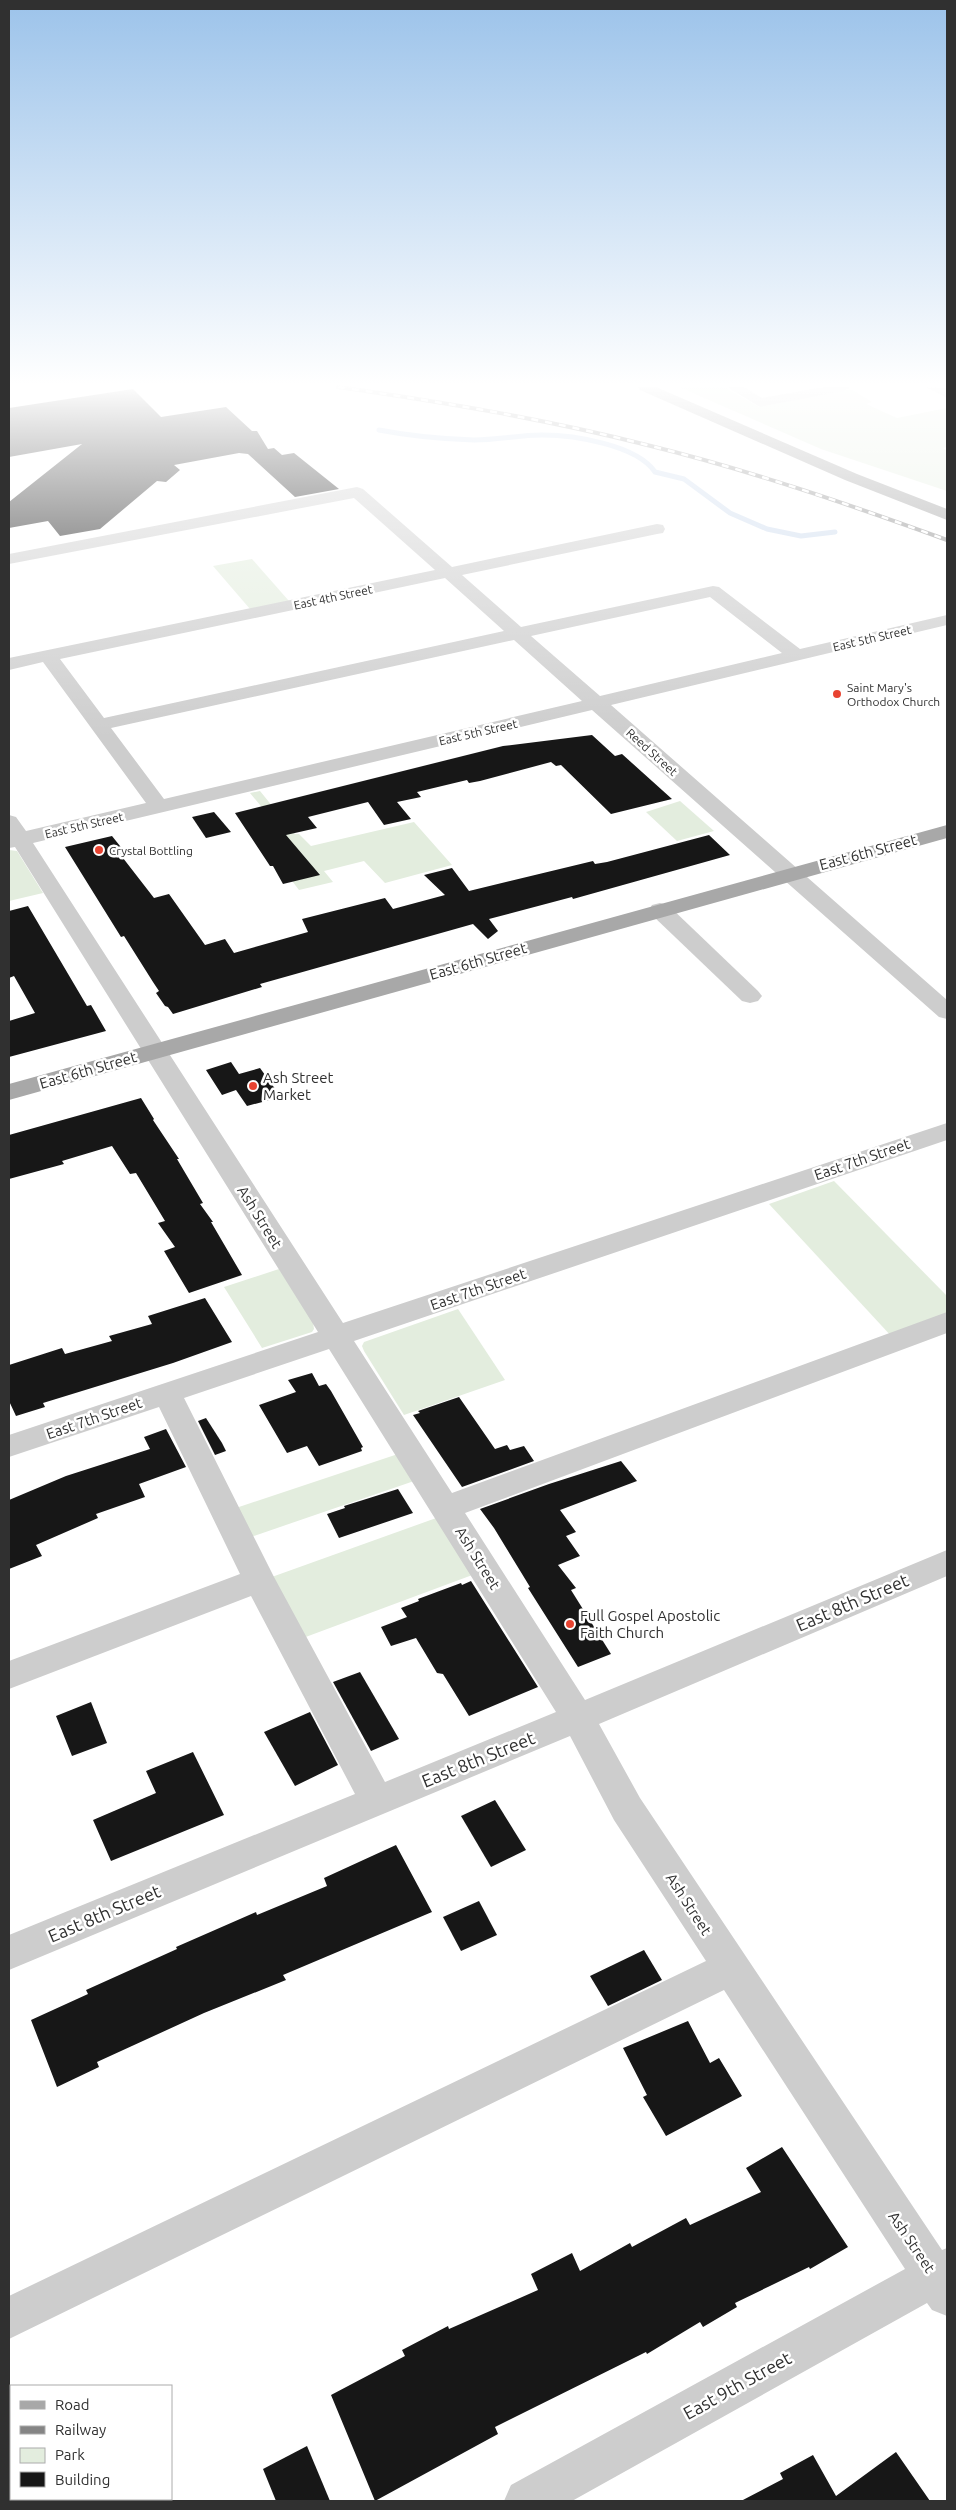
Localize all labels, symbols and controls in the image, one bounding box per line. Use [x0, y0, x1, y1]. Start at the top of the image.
street label: East 4th Street [292, 582, 374, 612]
street label: East 5th Street [831, 623, 913, 653]
place label: Saint Mary's Orthodox Church [847, 681, 940, 708]
marker: Saint Mary's Orthodox Church [831, 688, 843, 700]
street label: East 5th Street [437, 717, 519, 747]
street label: Reed Street [624, 726, 680, 778]
street label: East 5th Street [43, 810, 125, 840]
street label: East 6th Street [817, 831, 919, 873]
marker: Crystal Bottling [93, 844, 105, 856]
place label: Crystal Bottling [109, 844, 193, 857]
street label: East 6th Street [428, 939, 529, 983]
street label: East 6th Street [38, 1048, 139, 1092]
place label: Ash Street Market [263, 1069, 333, 1103]
marker: Ash Street Market [247, 1080, 259, 1092]
street label: East 7th Street [812, 1135, 912, 1183]
street label: Ash Street [234, 1183, 286, 1251]
street label: East 7th Street [428, 1265, 528, 1313]
street label: East 7th Street [44, 1394, 144, 1442]
street label: Ash Street [452, 1524, 504, 1592]
street label: East 8th Street [793, 1569, 911, 1635]
place label: Full Gospel Apostolic Faith Church [580, 1607, 720, 1641]
marker: Full Gospel Apostolic Faith Church [564, 1618, 576, 1630]
street label: East 8th Street [419, 1727, 537, 1791]
street label: Ash Street [663, 1870, 715, 1938]
street label: East 8th Street [45, 1880, 163, 1946]
street label: Ash Street [885, 2208, 939, 2276]
street label: East 9th Street [680, 2347, 794, 2423]
legend [10, 2385, 172, 2500]
text: Road [55, 2396, 90, 2413]
text: Railway [55, 2421, 106, 2438]
text: Park [55, 2446, 85, 2463]
text: Building [55, 2471, 110, 2488]

